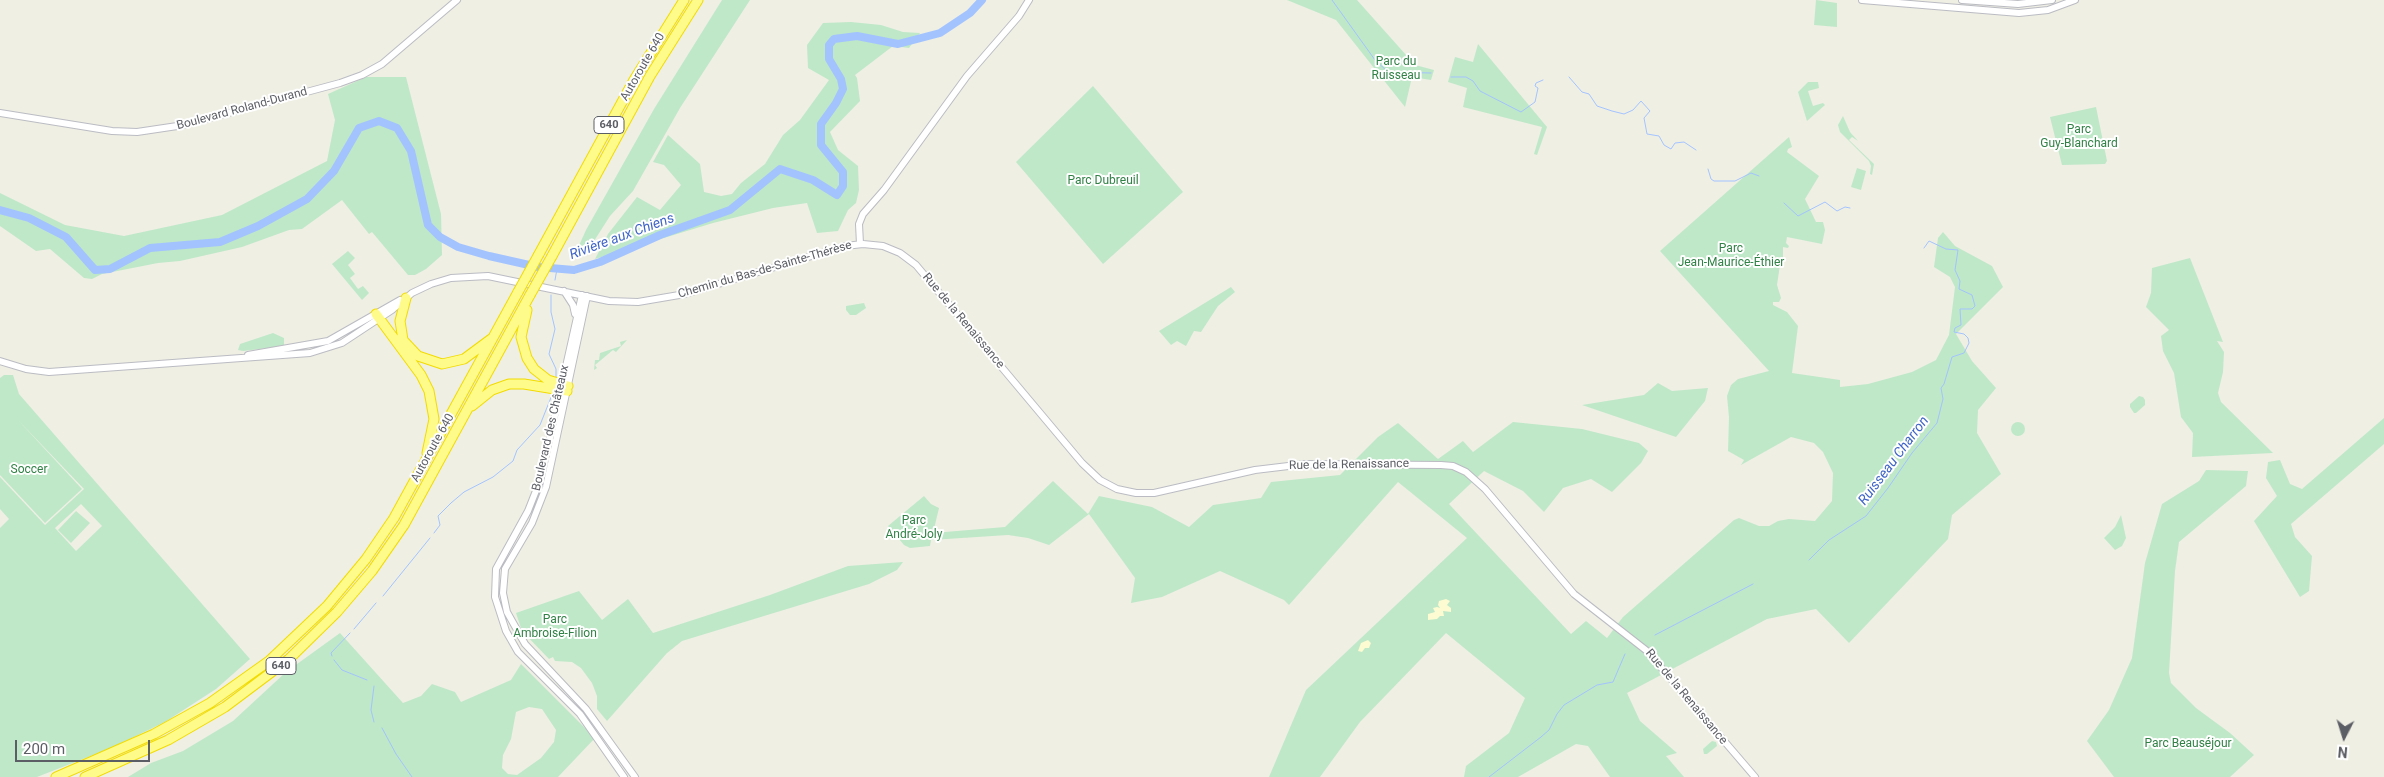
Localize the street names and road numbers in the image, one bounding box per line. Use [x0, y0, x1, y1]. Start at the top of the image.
street label: Autoroute 640 [618, 31, 668, 103]
street label: Boulevard Roland-Durand [175, 85, 309, 133]
road number: 640 [594, 116, 624, 134]
street label: Chemin du Bas-de-Sainte-Thérèse [677, 238, 853, 302]
street label: Rue de la Renaissance [919, 270, 1007, 372]
street label: Boulevard des Châteaux [530, 364, 572, 492]
street label: Autoroute 640 [408, 411, 458, 485]
street label: Rue de la Renaissance [1289, 457, 1409, 473]
street label: Rue de la Renaissance [1642, 646, 1730, 748]
road number: 640 [266, 658, 296, 674]

